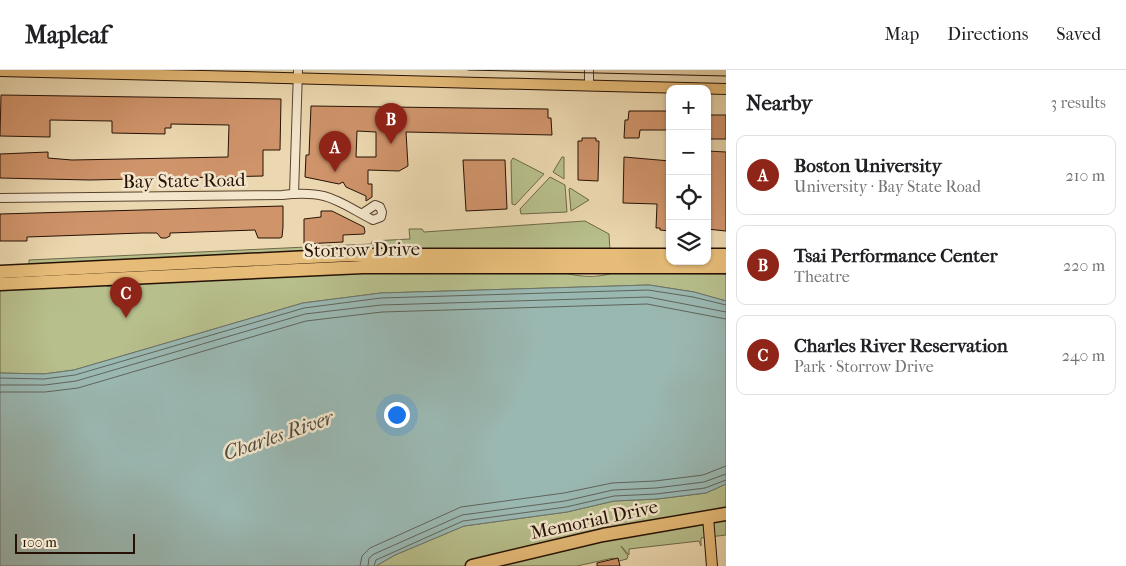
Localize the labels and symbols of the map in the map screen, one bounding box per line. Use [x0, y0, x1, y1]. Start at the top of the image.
pin: B [375, 103, 407, 144]
pin: A [319, 131, 351, 172]
street label: Bay State Road [122, 169, 246, 193]
street label: Storrow Drive [304, 238, 420, 262]
pin: C [110, 277, 142, 318]
your location [384, 402, 410, 428]
water label: Charles River [220, 405, 338, 465]
street label: Memorial Drive [528, 496, 660, 544]
scale bar [15, 531, 135, 554]

